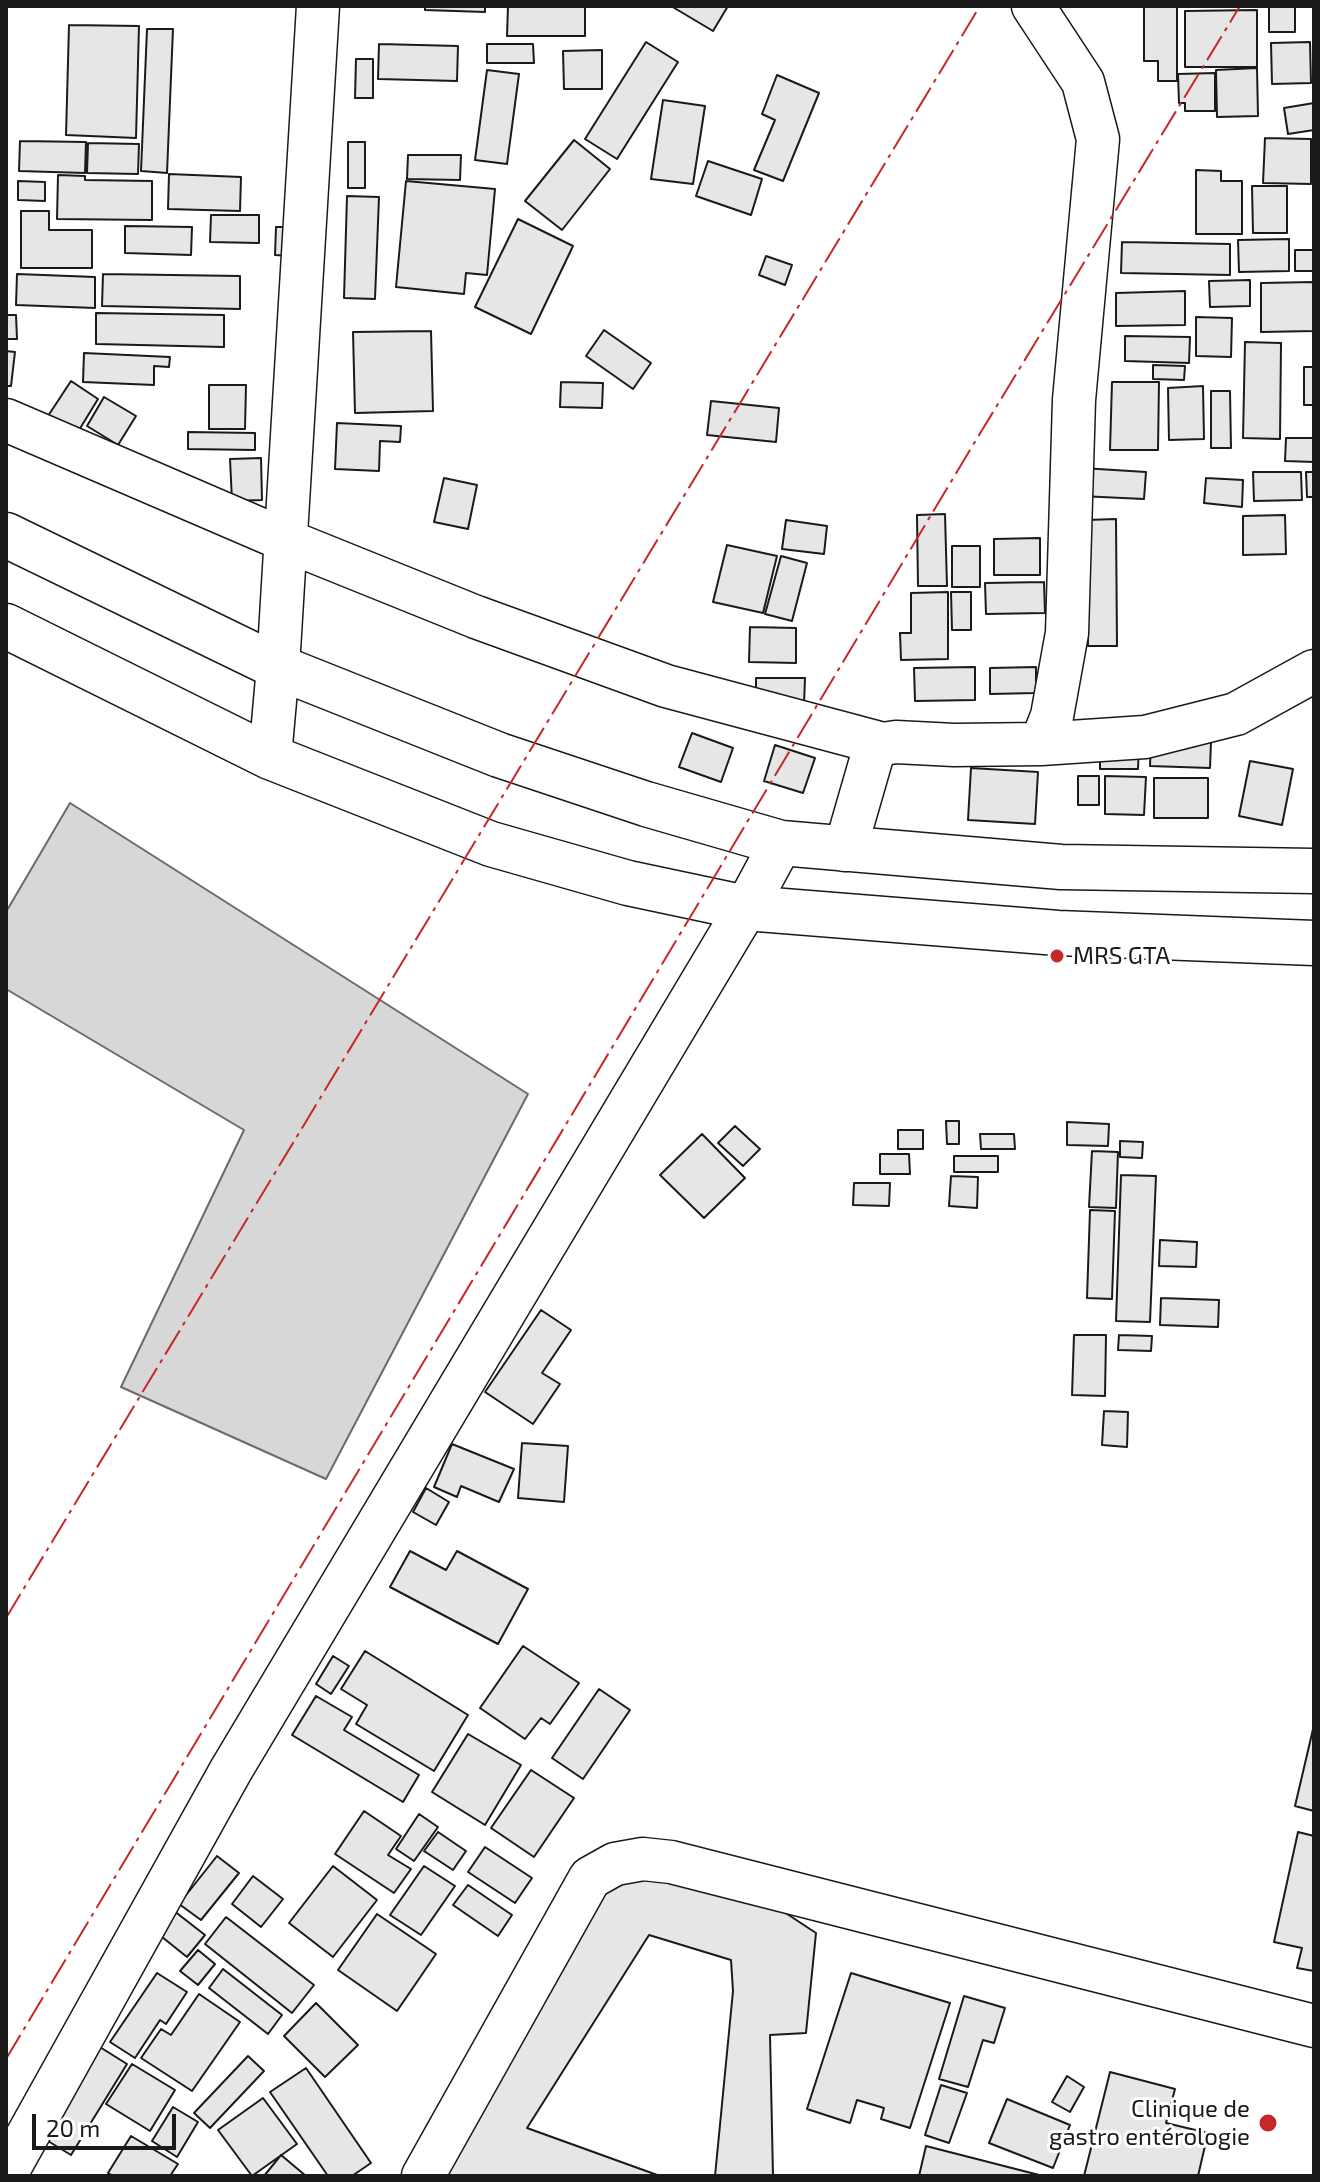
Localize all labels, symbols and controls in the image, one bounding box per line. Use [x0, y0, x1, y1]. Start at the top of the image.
place label: MRS GTA [1073, 942, 1170, 970]
marker: MRS GTA [1048, 947, 1066, 965]
place label: Clinique de gastro entérologie [1049, 2095, 1250, 2151]
scale bar [36, 2098, 180, 2148]
marker: Clinique de gastro entérologie [1257, 2112, 1279, 2134]
text: 20 m [46, 2113, 100, 2142]

